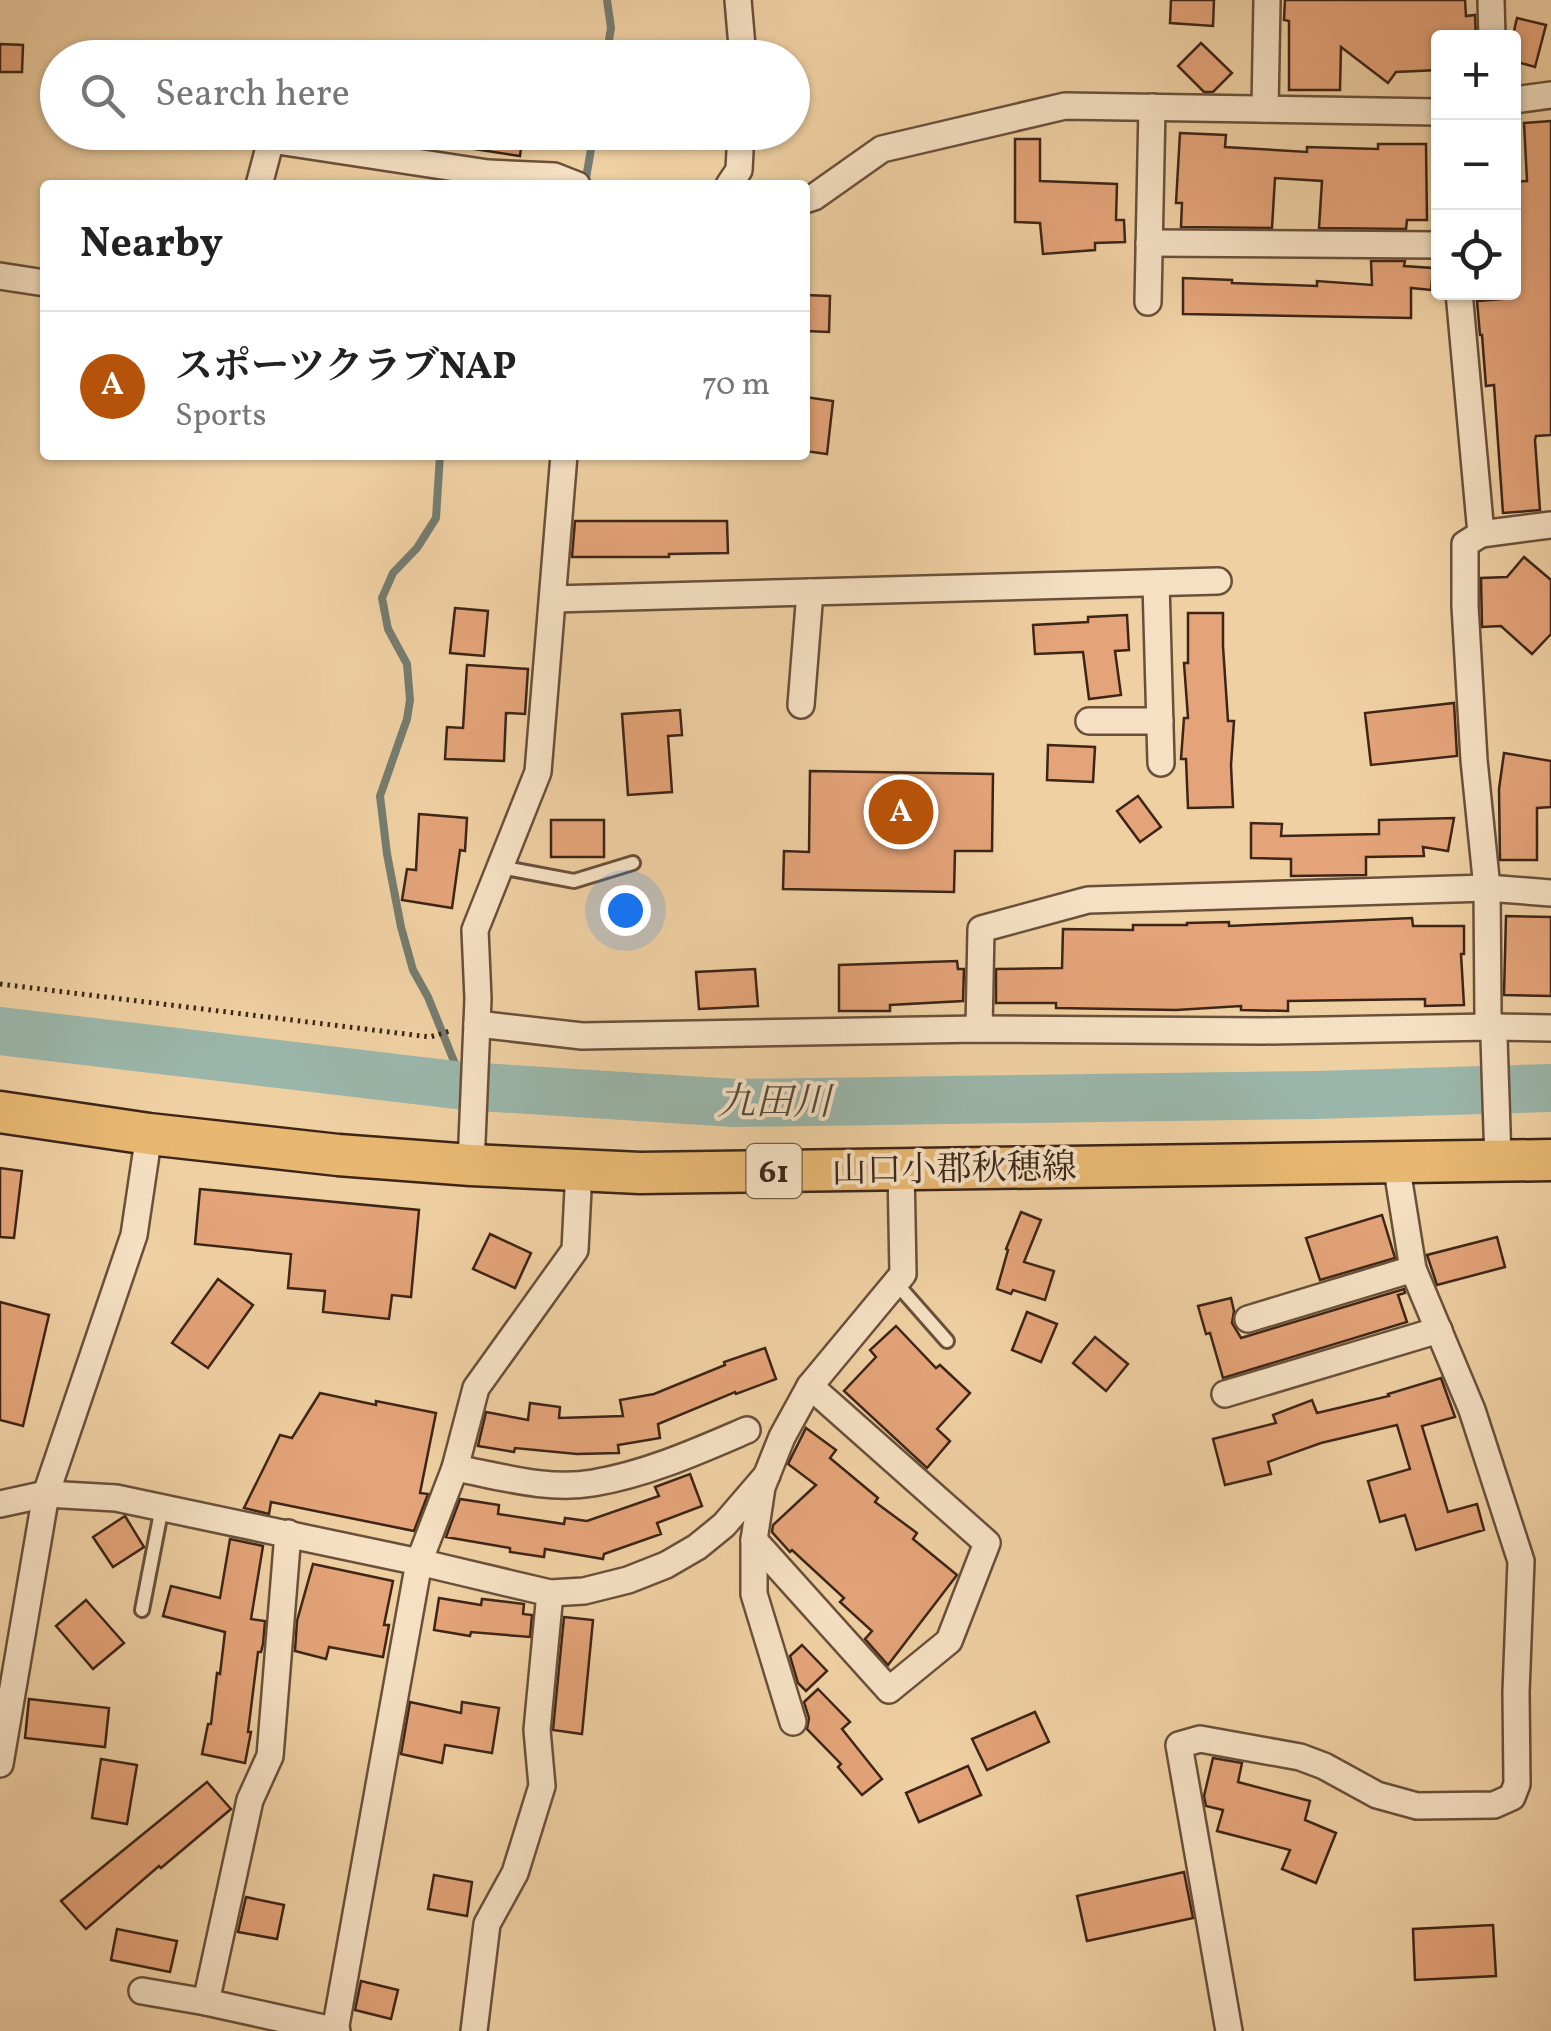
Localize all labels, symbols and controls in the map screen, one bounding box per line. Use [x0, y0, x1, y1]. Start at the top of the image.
map controls [1431, 30, 1521, 300]
button: + [1431, 30, 1521, 120]
search box [40, 40, 810, 150]
icon: search [75, 68, 130, 123]
text: Search here [155, 69, 350, 122]
button: − [1431, 120, 1521, 210]
button: locate [1431, 210, 1521, 300]
text: Nearby [80, 216, 223, 275]
text: スポーツクラブNAP [175, 342, 517, 395]
text: A [101, 364, 124, 408]
text: 70 m [702, 364, 770, 408]
text: Sports [175, 395, 266, 439]
pin: A [868, 774, 934, 850]
your location [600, 885, 651, 936]
water label: 九田川 [717, 1078, 835, 1131]
road number: 61 [746, 1144, 802, 1198]
street label: 山口小郡秋穂線 [831, 1145, 1077, 1197]

